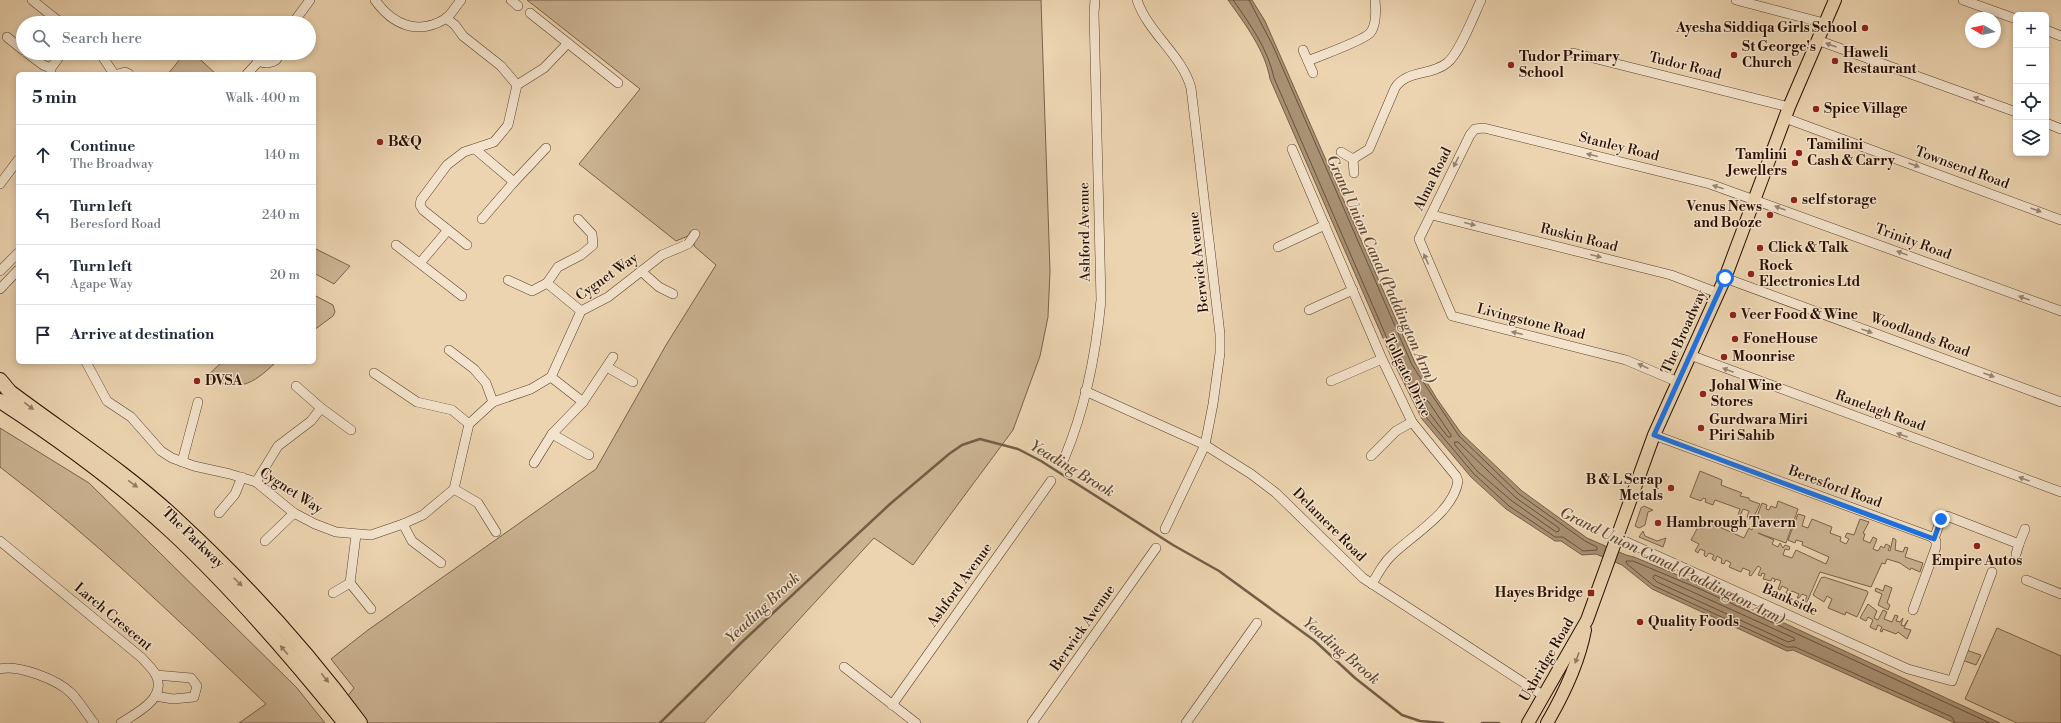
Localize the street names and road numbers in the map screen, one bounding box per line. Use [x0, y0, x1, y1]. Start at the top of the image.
street label: Tudor Road [1647, 48, 1723, 84]
street label: Stanley Road [1577, 128, 1661, 166]
street label: Townsend Road [1912, 143, 2012, 193]
street label: Alma Road [1409, 144, 1456, 215]
street label: Ashford Avenue [1075, 182, 1095, 283]
street label: Berwick Avenue [1185, 211, 1213, 314]
street label: Ruskin Road [1538, 220, 1620, 256]
street label: Trinity Road [1872, 220, 1954, 264]
street label: Cygnet Way [572, 249, 642, 305]
street label: The Broadway [1657, 287, 1711, 377]
street label: Livingstone Road [1475, 300, 1587, 344]
street label: Woodlands Road [1867, 308, 1972, 361]
street label: Tollgate Drive [1379, 332, 1435, 420]
street label: Ranelagh Road [1832, 386, 1928, 436]
street label: Beresford Road [1785, 461, 1884, 512]
street label: Cygnet Way [256, 464, 326, 518]
street label: Delamere Road [1288, 484, 1370, 566]
street label: The Parkway [158, 504, 228, 573]
street label: Ashford Avenue [923, 539, 997, 631]
street label: Larch Crescent [70, 579, 156, 655]
street label: Bankside [1759, 579, 1821, 620]
street label: Berwick Avenue [1046, 581, 1119, 675]
street label: Uxbridge Road [1516, 615, 1578, 705]

